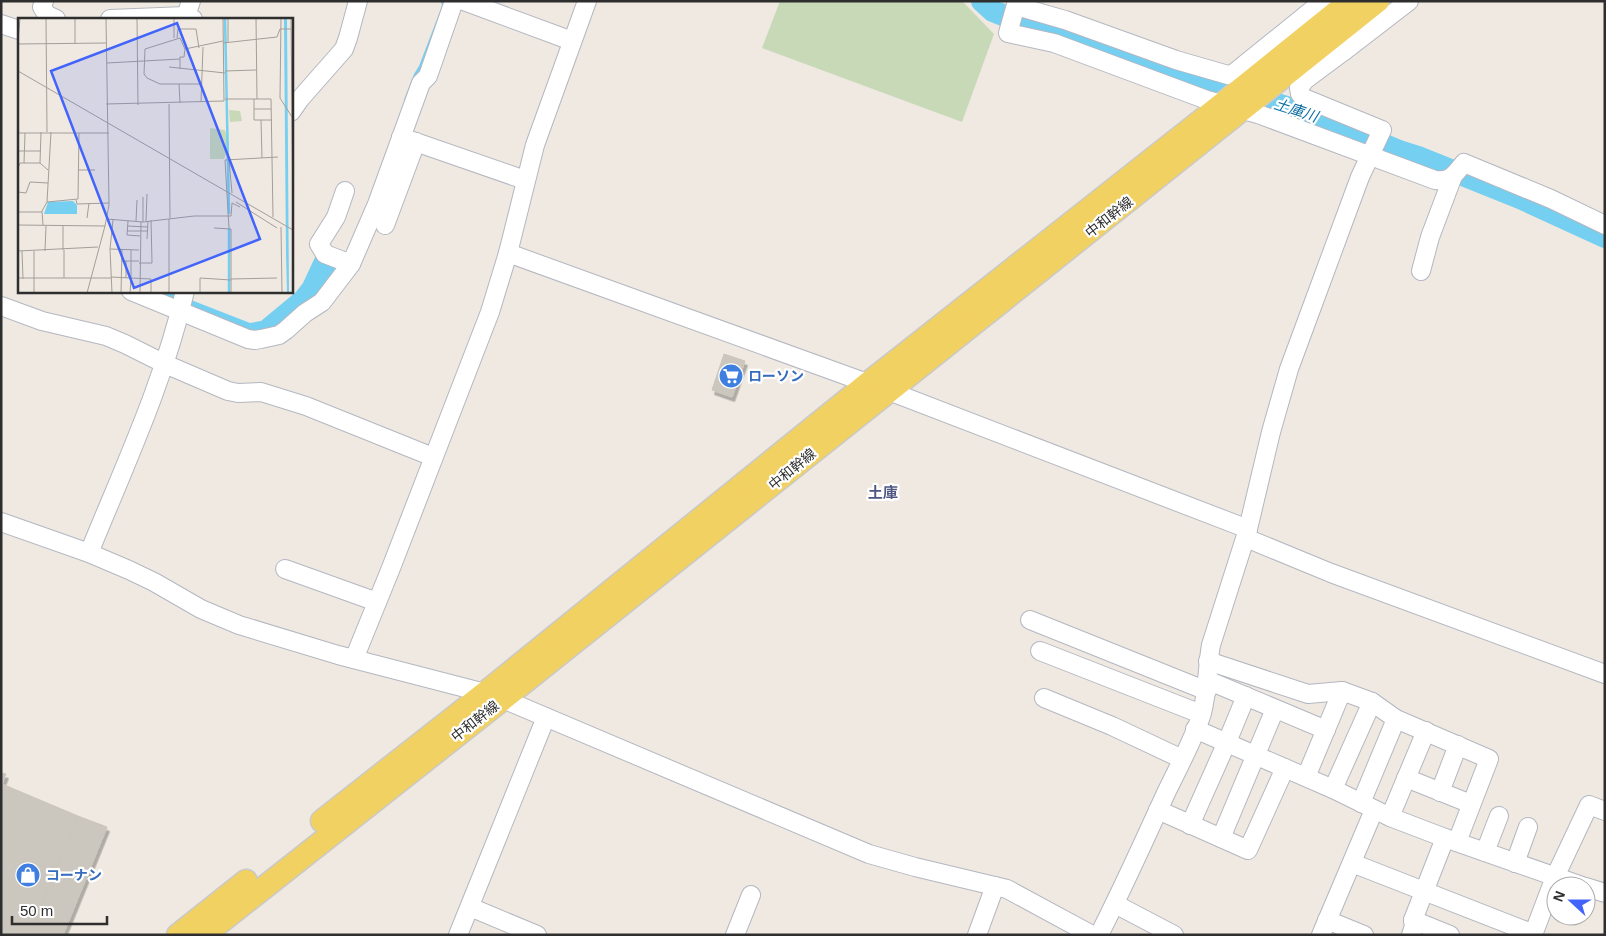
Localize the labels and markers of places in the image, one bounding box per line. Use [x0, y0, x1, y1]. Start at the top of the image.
supermarket icon: ローソン [718, 363, 744, 389]
place label: ローソン [748, 368, 804, 384]
shop icon: コーナン [15, 862, 41, 888]
place label: コーナン [46, 867, 102, 883]

